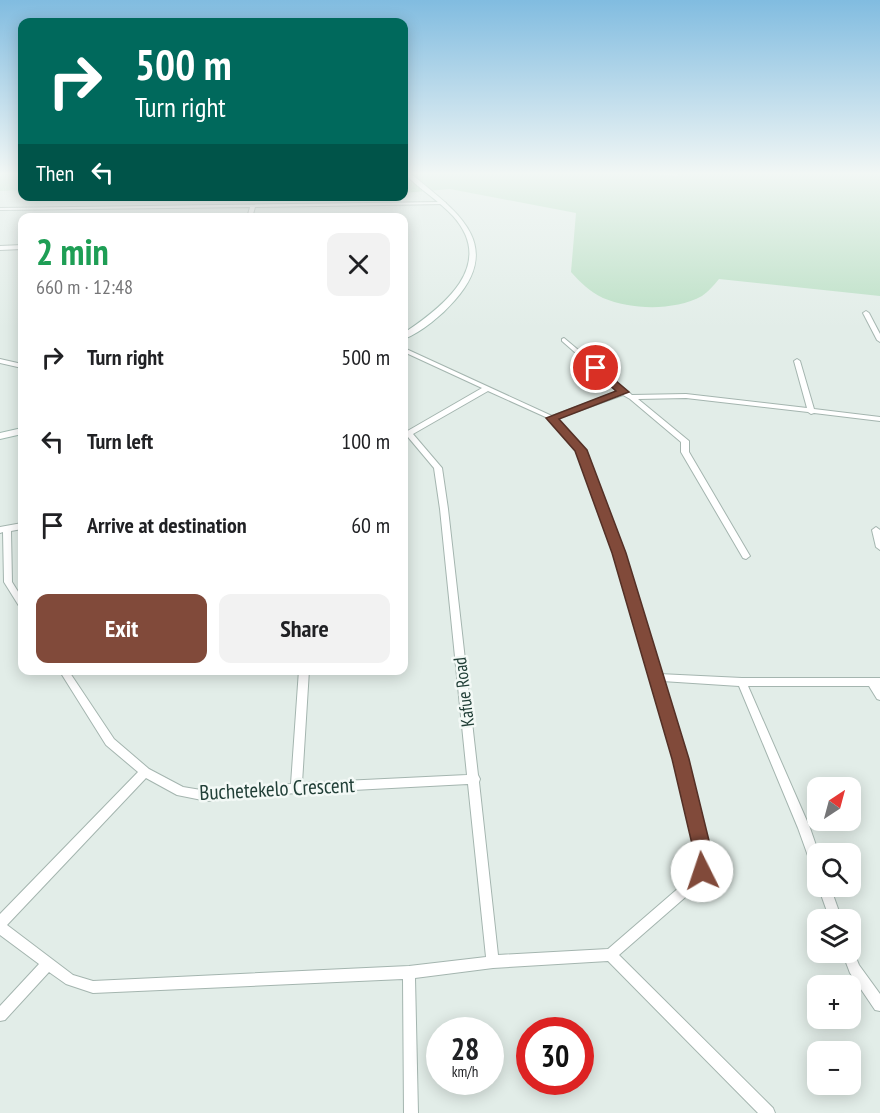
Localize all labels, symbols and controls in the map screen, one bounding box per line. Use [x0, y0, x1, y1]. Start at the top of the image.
text: 500 m [135, 37, 232, 92]
icon: right [36, 42, 114, 120]
text: Turn right [135, 90, 226, 124]
icon: left [86, 156, 119, 189]
text: Then [36, 159, 74, 187]
text: 2 min [36, 228, 109, 275]
button: close [327, 233, 390, 296]
text: 660 m · 12:48 [36, 274, 133, 300]
icon: right [36, 341, 69, 374]
pin [570, 342, 621, 393]
text: Turn right [87, 343, 164, 371]
text: 500 m [341, 343, 390, 371]
icon: arrive [579, 351, 612, 384]
icon: left [36, 425, 69, 458]
text: Turn left [87, 427, 153, 455]
text: 100 m [341, 427, 390, 455]
icon: arrive [36, 509, 69, 542]
text: Arrive at destination [87, 511, 247, 539]
text: 60 m [351, 511, 390, 539]
button: Exit [36, 594, 207, 663]
button: Share [219, 594, 390, 663]
street label: Kafue Road [448, 656, 479, 728]
street label: Buchetekelo Crescent [199, 771, 355, 806]
north arrow [807, 777, 861, 831]
map controls [807, 777, 861, 1095]
position arrow [670, 839, 734, 903]
button: search [807, 843, 861, 897]
button: layers [807, 909, 861, 963]
button: + [807, 975, 861, 1029]
speed limit sign: 30 [516, 1017, 594, 1095]
text: 28 [451, 1029, 479, 1068]
button: − [807, 1041, 861, 1095]
text: km/h [452, 1062, 478, 1081]

